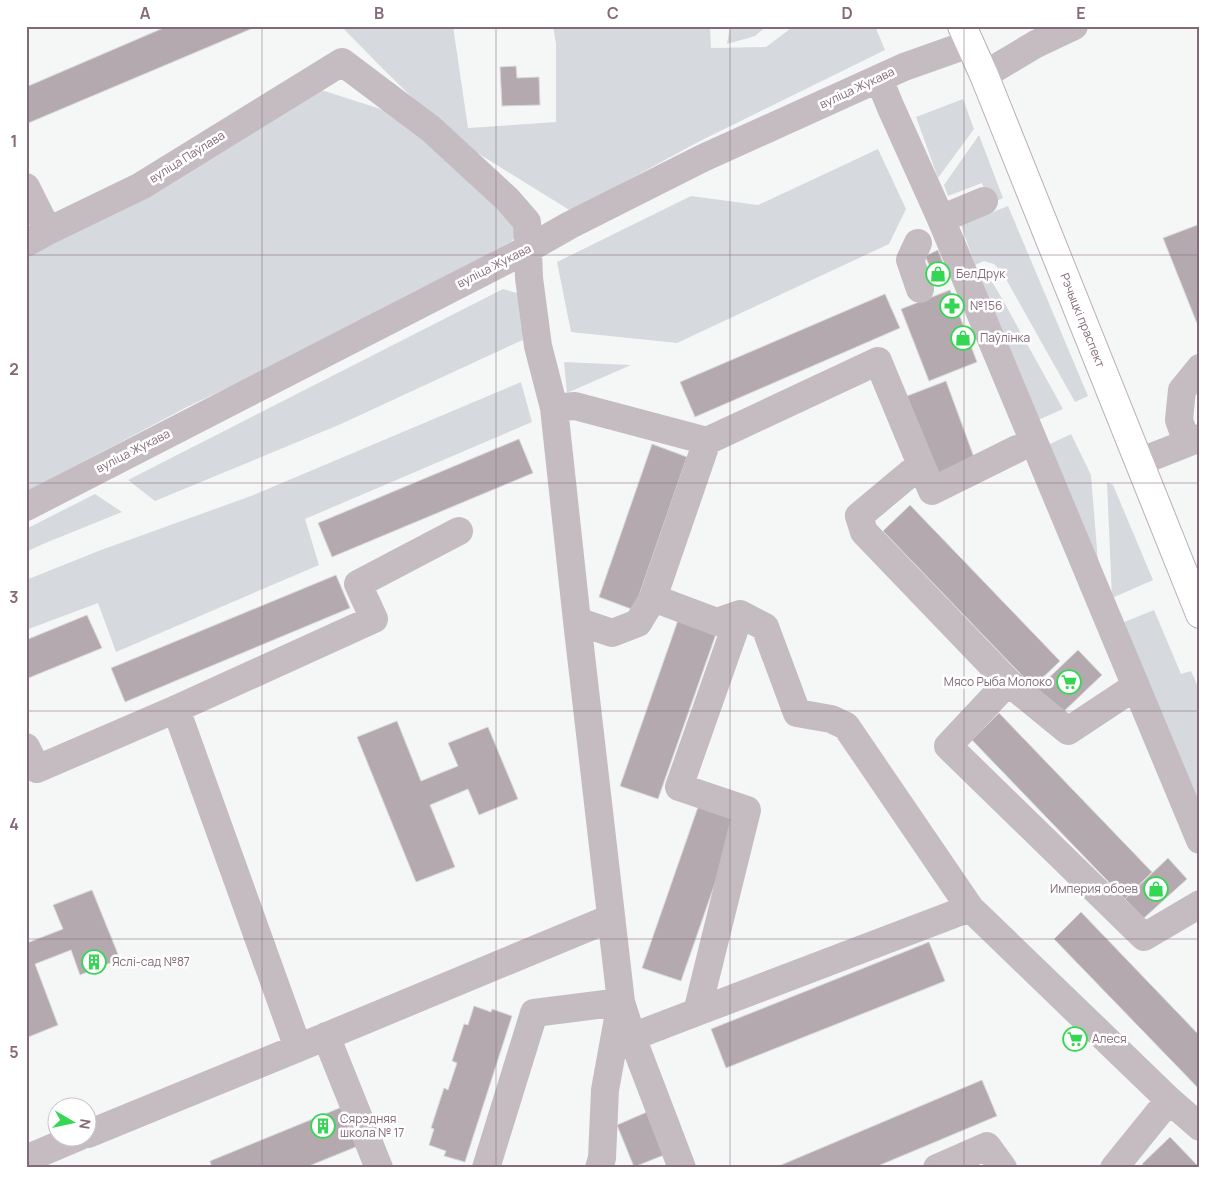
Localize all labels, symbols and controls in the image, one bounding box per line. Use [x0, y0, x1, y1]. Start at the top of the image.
text: A [140, 2, 151, 24]
text: B [374, 2, 384, 24]
text: C [607, 2, 619, 24]
text: D [841, 2, 853, 24]
text: E [1076, 2, 1086, 24]
street label: вуліца Жукава [817, 63, 897, 112]
street label: вуліца Паўлава [146, 127, 228, 187]
text: 1 [10, 130, 18, 152]
street label: вуліца Жукава [454, 240, 534, 291]
shop icon: БелДрук [925, 261, 951, 287]
place label: БелДрук [956, 265, 1006, 282]
street label: Рэчыцкі праспект [1056, 270, 1109, 370]
pharmacy icon: №156 [939, 293, 965, 319]
place label: №156 [970, 297, 1002, 314]
shop icon: Паўлінка [950, 325, 976, 351]
place label: Паўлінка [980, 329, 1030, 346]
text: 2 [9, 358, 19, 380]
street label: вуліца Жукава [93, 425, 173, 476]
text: 3 [9, 586, 19, 608]
supermarket icon: Мясо Рыба Молоко [1056, 669, 1082, 695]
place label: Мясо Рыба Молоко [944, 673, 1052, 690]
text: 4 [9, 813, 19, 835]
shop icon: Империя обоев [1143, 876, 1169, 902]
place label: Империя обоев [1050, 880, 1139, 897]
building icon: Яслі-сад №87 [81, 949, 107, 975]
place label: Яслі-сад №87 [112, 953, 190, 970]
supermarket icon: Алеся [1062, 1026, 1088, 1052]
place label: Алеся [1092, 1030, 1127, 1047]
text: 5 [9, 1041, 19, 1063]
north arrow [48, 1096, 98, 1146]
place label: Сярэдняя школа № 17 [340, 1110, 404, 1141]
building icon: Сярэдняя школа № 17 [310, 1113, 336, 1139]
text: N [75, 1118, 96, 1131]

